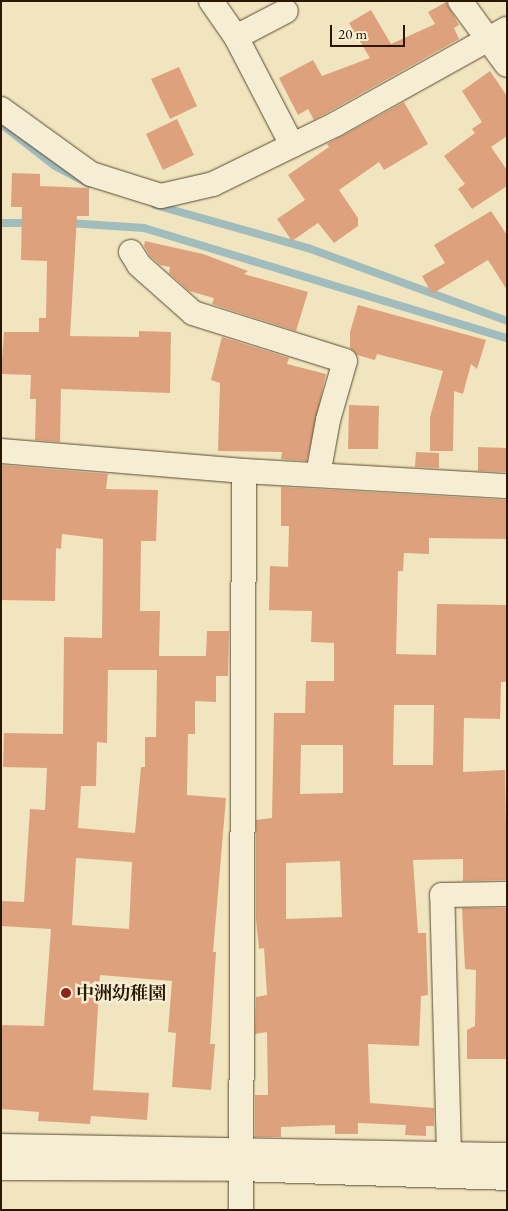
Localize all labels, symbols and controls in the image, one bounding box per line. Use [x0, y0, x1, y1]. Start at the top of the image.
scale bar [333, 15, 408, 47]
text: 20 m [338, 24, 367, 43]
place label: 中洲幼稚園 [76, 982, 166, 1004]
marker: 中洲幼稚園 [60, 987, 72, 999]

